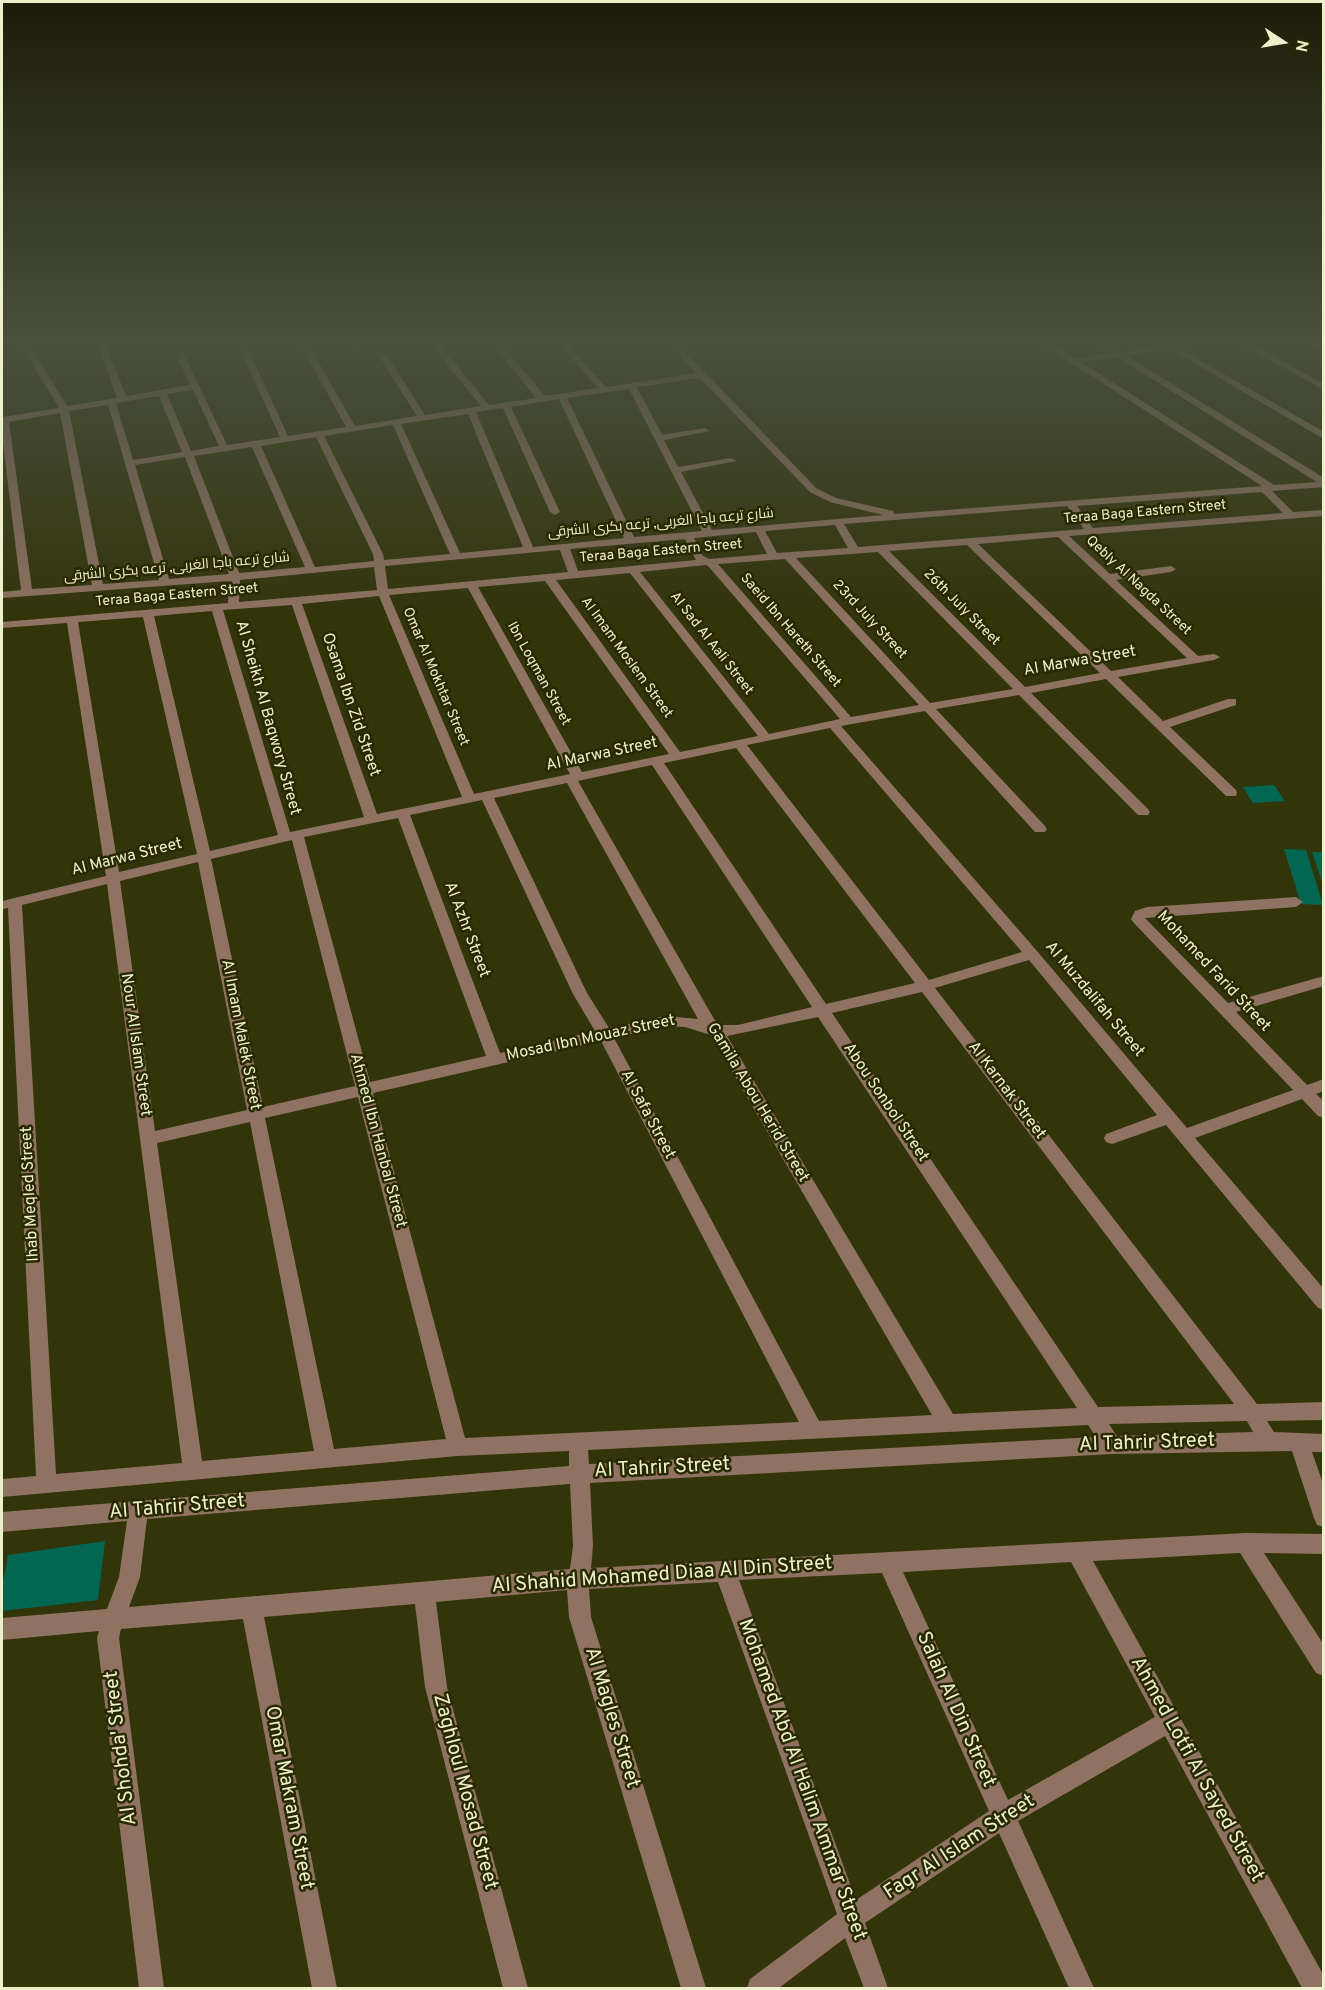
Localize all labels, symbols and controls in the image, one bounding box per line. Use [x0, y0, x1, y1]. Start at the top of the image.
north arrow [1253, 12, 1313, 72]
text: N [1290, 38, 1312, 53]
street label: Teraa Baga Eastern Street [1063, 498, 1227, 528]
street label: شارع ترعه باجا الغربى, ترعه بكرى الشرقى [547, 506, 775, 542]
street label: Qebly Al Nagda Street [1082, 533, 1194, 639]
street label: Teraa Baga Eastern Street [579, 537, 743, 567]
street label: شارع ترعه باجا الغربى, ترعه بكرى الشرقى [63, 550, 291, 586]
street label: 26th July Street [919, 566, 1003, 650]
street label: Saeid Ibn Hareth Street [736, 571, 844, 691]
street label: 23rd July Street [828, 577, 910, 663]
street label: Teraa Baga Eastern Street [95, 581, 259, 611]
street label: Al Sad Al Aali Street [666, 589, 756, 699]
street label: Al Imam Moslem Street [576, 594, 676, 722]
street label: Omar Al Mokhtar Street [398, 605, 472, 749]
street label: Al Sheikh Al Baqwory Street [230, 619, 304, 817]
street label: Ibn Loqman Street [503, 619, 573, 729]
street label: Osama Ibn Zid Street [316, 631, 384, 779]
street label: Al Marwa Street [1022, 643, 1138, 681]
street label: Al Marwa Street [544, 734, 660, 776]
street label: Al Marwa Street [70, 835, 184, 881]
street label: Al Azhr Street [439, 879, 493, 981]
street label: Mohamed Farid Street [1152, 908, 1274, 1036]
street label: Al Muzdalifah Street [1040, 938, 1148, 1062]
street label: Al Imam Malek Street [216, 958, 264, 1112]
street label: Nour Al Islam Street [115, 972, 155, 1118]
street label: Mosad Ibn Mouaz Street [505, 1012, 677, 1066]
street label: Gamila Abou Herid Street [702, 1020, 812, 1186]
street label: Al Karnak Street [963, 1038, 1049, 1144]
street label: Abou Sonbol Street [838, 1040, 932, 1166]
street label: Ahmed Ibn Hanbal Street [344, 1052, 410, 1230]
street label: Al Safa Street [615, 1067, 679, 1163]
street label: Ihab Meqled Street [18, 1126, 44, 1262]
street label: Al Tahrir Street [1079, 1430, 1215, 1458]
street label: Al Tahrir Street [593, 1453, 731, 1485]
street label: Al Tahrir Street [108, 1490, 246, 1526]
street label: Al Shahid Mohamed Diaa Al Din Street [491, 1552, 833, 1600]
street label: Mohamed Abd Al Halim Ammar Street [732, 1616, 870, 1944]
street label: Salah Al Din Street [910, 1629, 1000, 1791]
street label: Al Magles Street [578, 1645, 644, 1791]
street label: Ahmed Lotfi Al Sayed Street [1124, 1653, 1268, 1887]
street label: Al Shohda' Street [101, 1669, 143, 1827]
street label: Zaghloul Mosad Street [426, 1691, 502, 1893]
street label: Omar Makram Street [258, 1704, 318, 1892]
street label: Fagr Al Islam Street [880, 1790, 1040, 1906]

